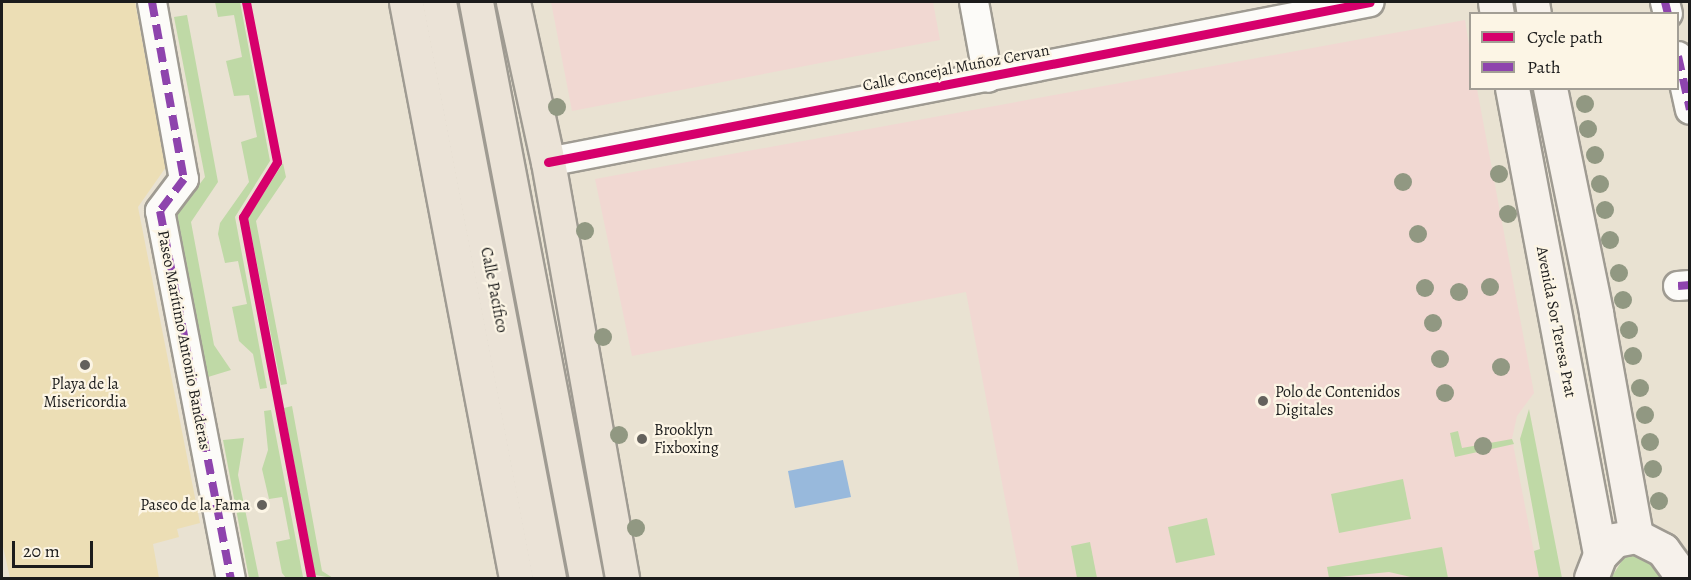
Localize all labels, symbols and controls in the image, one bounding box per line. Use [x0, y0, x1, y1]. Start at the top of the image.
legend [1469, 12, 1679, 90]
text: Cycle path [1527, 25, 1603, 49]
street label: Calle Concejal Muñoz Cervan [861, 40, 1051, 96]
text: Path [1527, 55, 1561, 79]
street label: Paseo Marítimo Antonio Banderas [153, 229, 215, 451]
street label: Avenida Sor Teresa Prat [1532, 245, 1580, 399]
street label: Calle Pacífico [476, 246, 512, 334]
marker: Playa de la Misericordia [78, 358, 92, 372]
place label: Playa de la Misericordia [43, 374, 127, 412]
place label: Polo de Contenidos Digitales [1275, 382, 1400, 420]
marker: Polo de Contenidos Digitales [1256, 394, 1270, 408]
place label: Brooklyn Fixboxing [654, 420, 719, 458]
marker: Brooklyn Fixboxing [635, 432, 649, 446]
place label: Paseo de la Fama [140, 495, 250, 515]
marker: Paseo de la Fama [255, 498, 269, 512]
scale bar [15, 529, 96, 567]
text: 20 m [23, 539, 60, 563]

